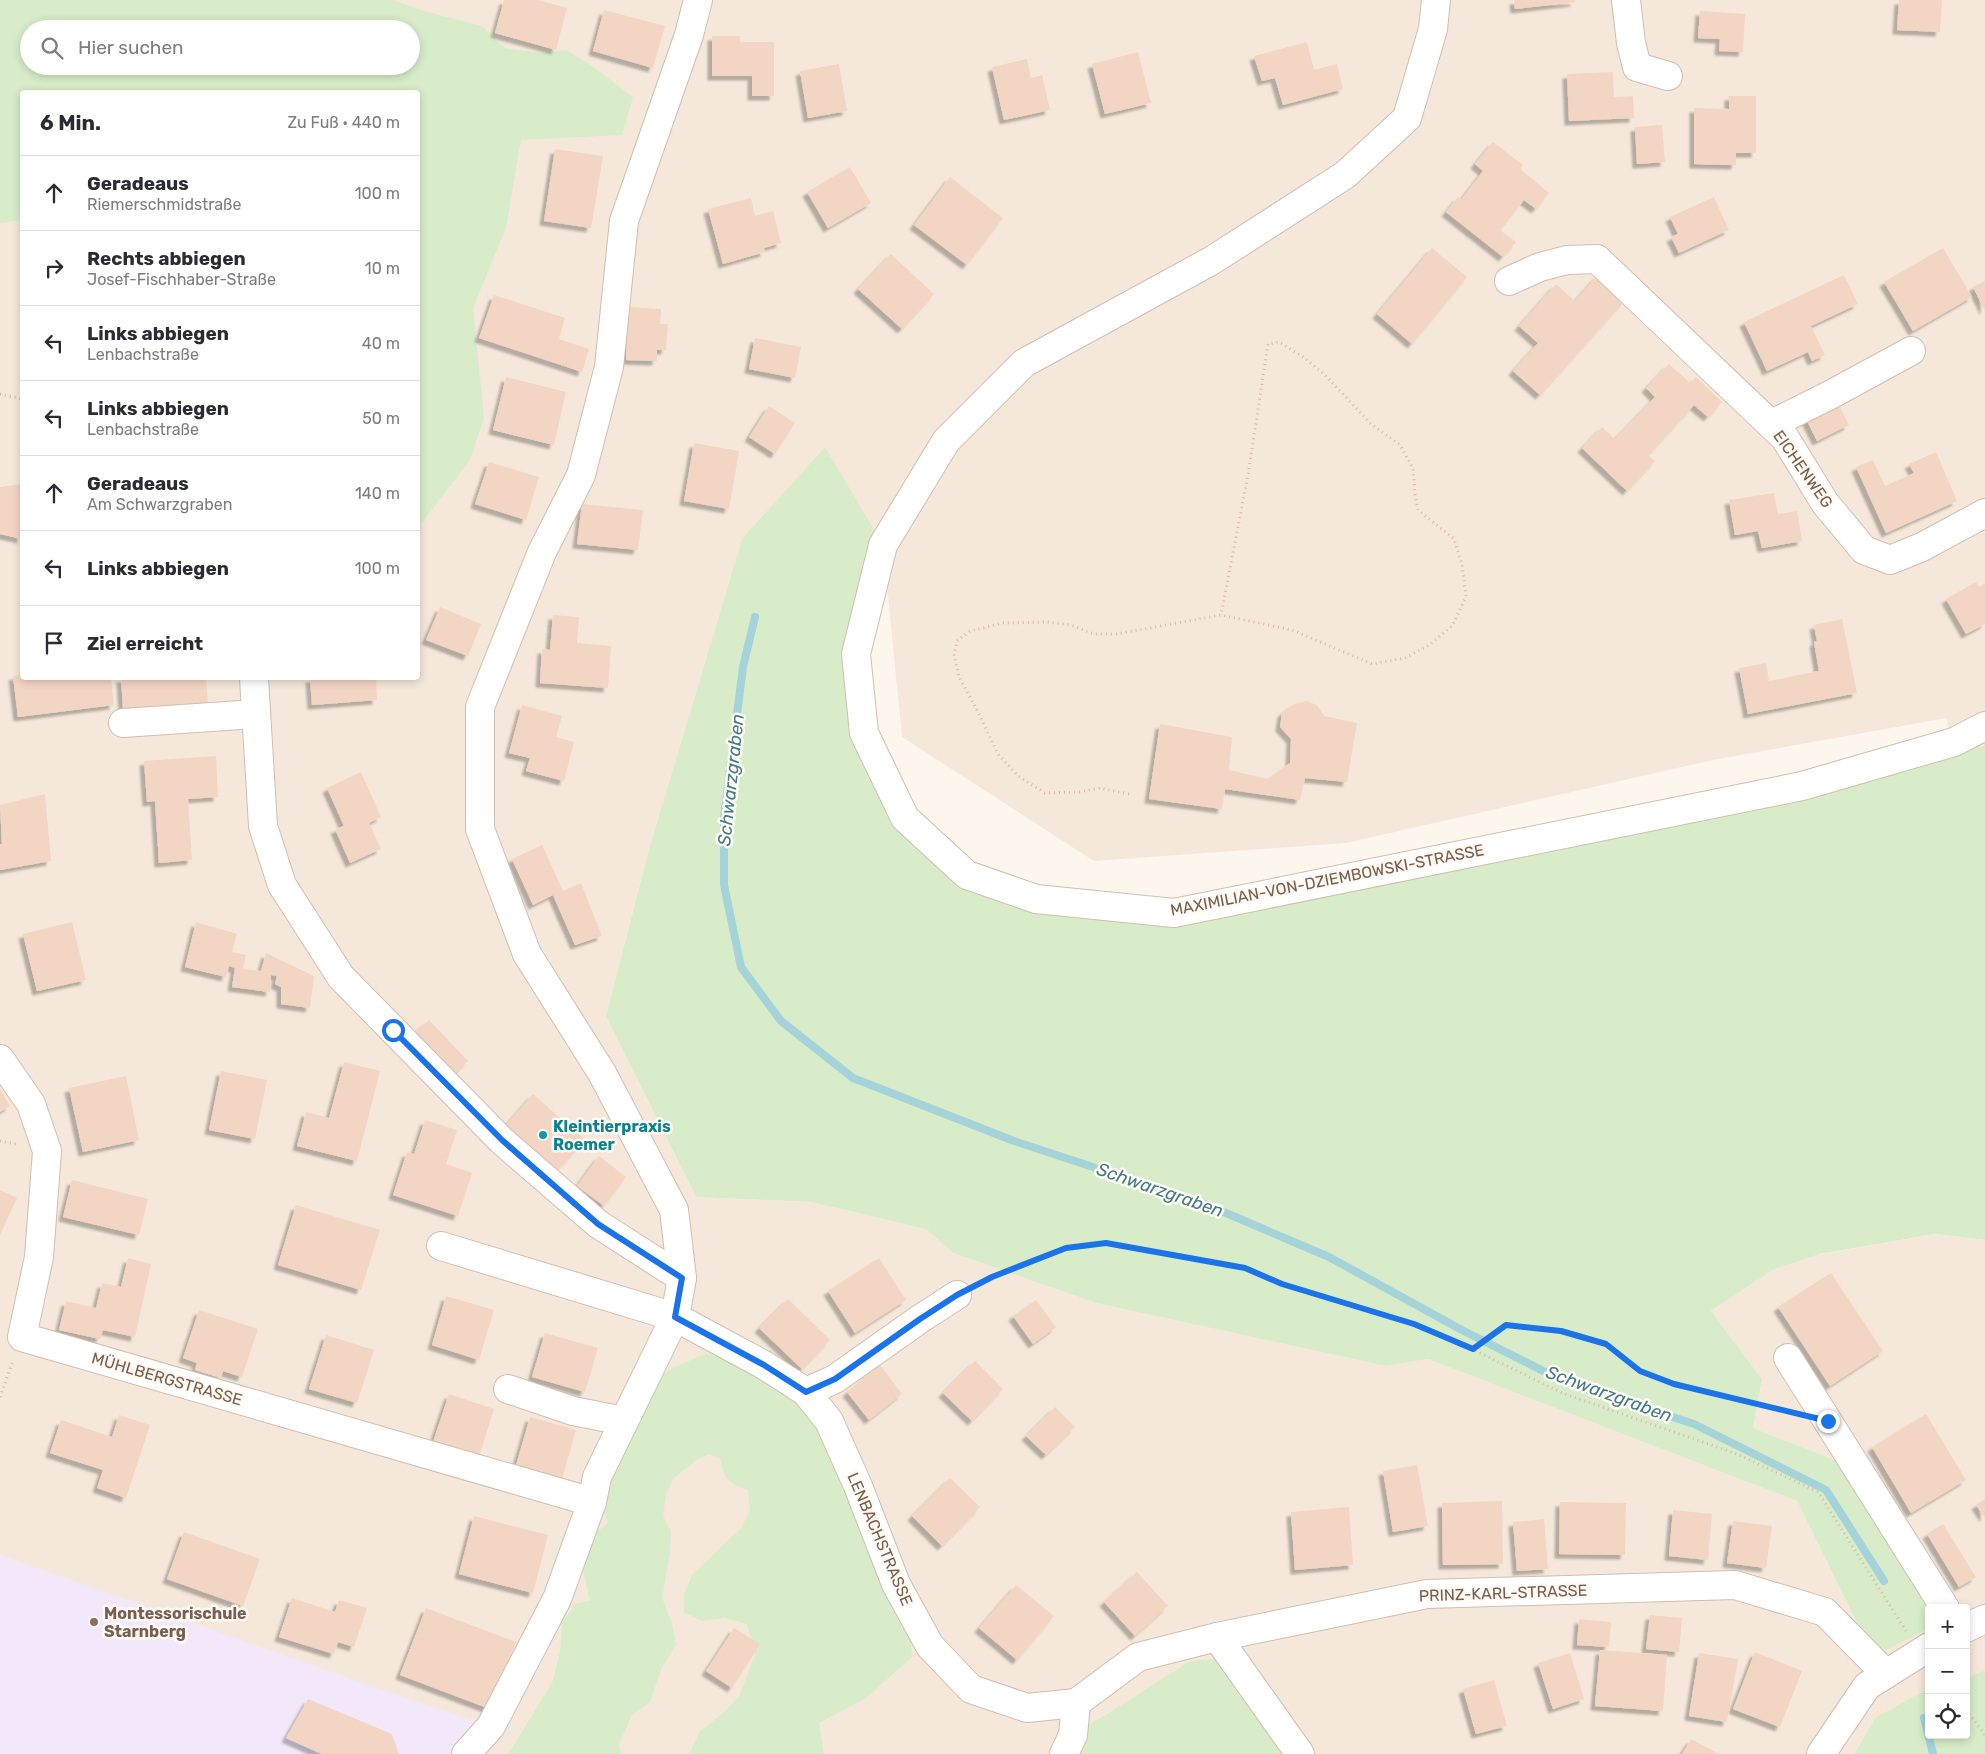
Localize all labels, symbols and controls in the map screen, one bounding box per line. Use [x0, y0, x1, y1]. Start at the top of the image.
search box [20, 20, 420, 75]
icon: search [38, 34, 66, 62]
text: Hier suchen [78, 36, 184, 59]
text: 6 Min. [40, 110, 101, 135]
text: Zu Fuß · 440 m [288, 113, 400, 132]
text: Geradeaus [87, 172, 189, 195]
icon: ahead [40, 179, 68, 207]
text: 100 m [355, 184, 400, 203]
text: Riemerschmidstraße [87, 195, 242, 214]
text: Rechts abbiegen [87, 247, 246, 270]
icon: right [40, 254, 68, 282]
text: 10 m [365, 259, 400, 278]
text: Josef-Fischhaber-Straße [87, 270, 276, 289]
text: Links abbiegen [87, 322, 229, 345]
icon: left [40, 329, 68, 357]
text: 40 m [362, 334, 400, 353]
text: Lenbachstraße [87, 345, 199, 364]
text: Links abbiegen [87, 397, 229, 420]
icon: left [40, 404, 68, 432]
text: 50 m [362, 409, 400, 428]
text: Lenbachstraße [87, 420, 199, 439]
street label: EICHENWEG [1769, 427, 1837, 511]
text: Geradeaus [87, 472, 189, 495]
icon: ahead [40, 479, 68, 507]
text: 140 m [355, 484, 400, 503]
text: Am Schwarzgraben [87, 495, 232, 514]
icon: left [40, 554, 68, 582]
text: Links abbiegen [87, 557, 229, 580]
text: 100 m [355, 559, 400, 578]
icon: arrive [40, 629, 68, 657]
text: Ziel erreicht [87, 632, 203, 655]
water label: Schwarzgraben [713, 713, 749, 847]
street label: MAXIMILIAN-VON-DZIEMBOWSKI-STRASSE [1169, 840, 1485, 920]
route start [382, 1019, 405, 1042]
place label: Kleintierpraxis Roemer [553, 1117, 671, 1154]
marker: Kleintierpraxis Roemer [537, 1129, 549, 1141]
water label: Schwarzgraben [1094, 1158, 1226, 1222]
street label: MÜHLBERGSTRASSE [89, 1348, 245, 1410]
water label: Schwarzgraben [1543, 1361, 1675, 1427]
route end [1817, 1410, 1840, 1433]
street label: LENBACHSTRASSE [843, 1470, 917, 1608]
street label: PRINZ-KARL-STRASSE [1418, 1581, 1588, 1605]
place label: Montessorischule Starnberg [104, 1604, 247, 1641]
map controls [1925, 1604, 1970, 1739]
button: + [1925, 1604, 1970, 1649]
marker: Montessorischule Starnberg [88, 1616, 100, 1628]
button: − [1925, 1649, 1970, 1694]
button: locate [1925, 1694, 1970, 1739]

